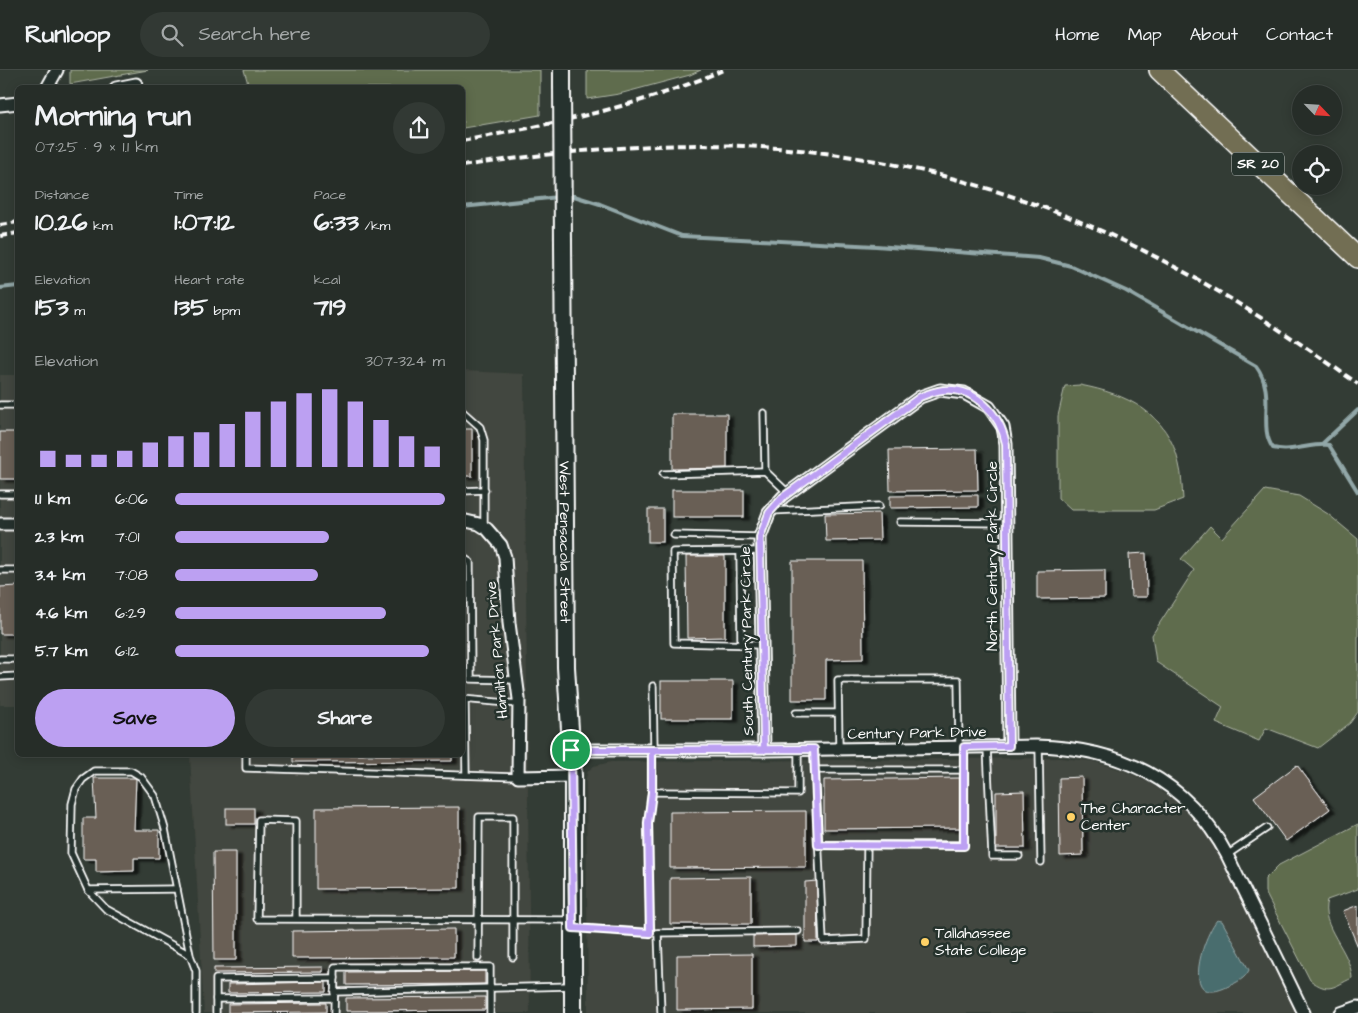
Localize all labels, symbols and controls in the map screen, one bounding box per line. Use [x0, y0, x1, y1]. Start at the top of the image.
search box [140, 12, 490, 57]
text: Runloop [25, 18, 110, 52]
icon: search [158, 21, 186, 49]
text: Search here [198, 21, 311, 48]
text: Home [1055, 22, 1100, 47]
text: Map [1128, 22, 1162, 47]
text: About [1190, 22, 1238, 47]
text: Contact [1266, 22, 1333, 47]
north arrow [1292, 85, 1342, 135]
map controls [1292, 85, 1342, 195]
text: Morning run [35, 97, 191, 136]
button: share [393, 102, 445, 154]
text: 07:25 · 9 × 1.1 km [35, 136, 158, 158]
button: locate [1292, 145, 1342, 195]
road number: SR 20 [1232, 152, 1284, 176]
text: Distance [35, 185, 89, 205]
text: Time [174, 185, 204, 205]
text: Pace [314, 185, 346, 205]
text: 10.26 [35, 205, 87, 240]
text: 1:07:12 [174, 205, 235, 240]
text: 6:33 [314, 205, 359, 240]
text: km [87, 216, 113, 236]
text: /km [359, 216, 390, 236]
text: Elevation [35, 270, 90, 290]
text: Heart rate [174, 270, 245, 290]
text: kcal [314, 270, 340, 290]
text: 153 [35, 290, 69, 325]
text: 135 [174, 290, 208, 325]
text: 719 [314, 290, 346, 325]
text: m [69, 301, 85, 321]
text: bpm [208, 301, 240, 321]
text: Elevation [35, 350, 98, 372]
text: 307–324 m [365, 350, 445, 372]
street label: West Pensacola Street [554, 461, 576, 623]
street label: North Century Park Circle [982, 461, 1004, 651]
text: 1.1 km [35, 488, 70, 510]
text: 6:06 [115, 488, 148, 510]
text: 2.3 km [35, 526, 83, 548]
text: 7:01 [115, 526, 140, 548]
street label: South Century Park Circle [735, 546, 760, 736]
text: 3.4 km [35, 564, 85, 586]
text: 7:08 [115, 564, 148, 586]
street label: Hamilton Park Drive [481, 580, 513, 720]
text: 4.6 km [35, 602, 87, 624]
text: 6:29 [115, 602, 146, 624]
text: 5.7 km [35, 640, 87, 662]
text: 6:12 [115, 640, 139, 662]
button: Save [35, 689, 235, 747]
button: Share [245, 689, 445, 747]
street label: Century Park Drive [847, 721, 987, 746]
pin [550, 729, 592, 771]
icon: arrive [557, 736, 585, 764]
place label: The Character Center [1081, 798, 1185, 836]
marker: The Character Center [1065, 811, 1077, 823]
place label: Tallahassee State College [935, 923, 1026, 962]
marker: Tallahassee State College [919, 936, 931, 948]

